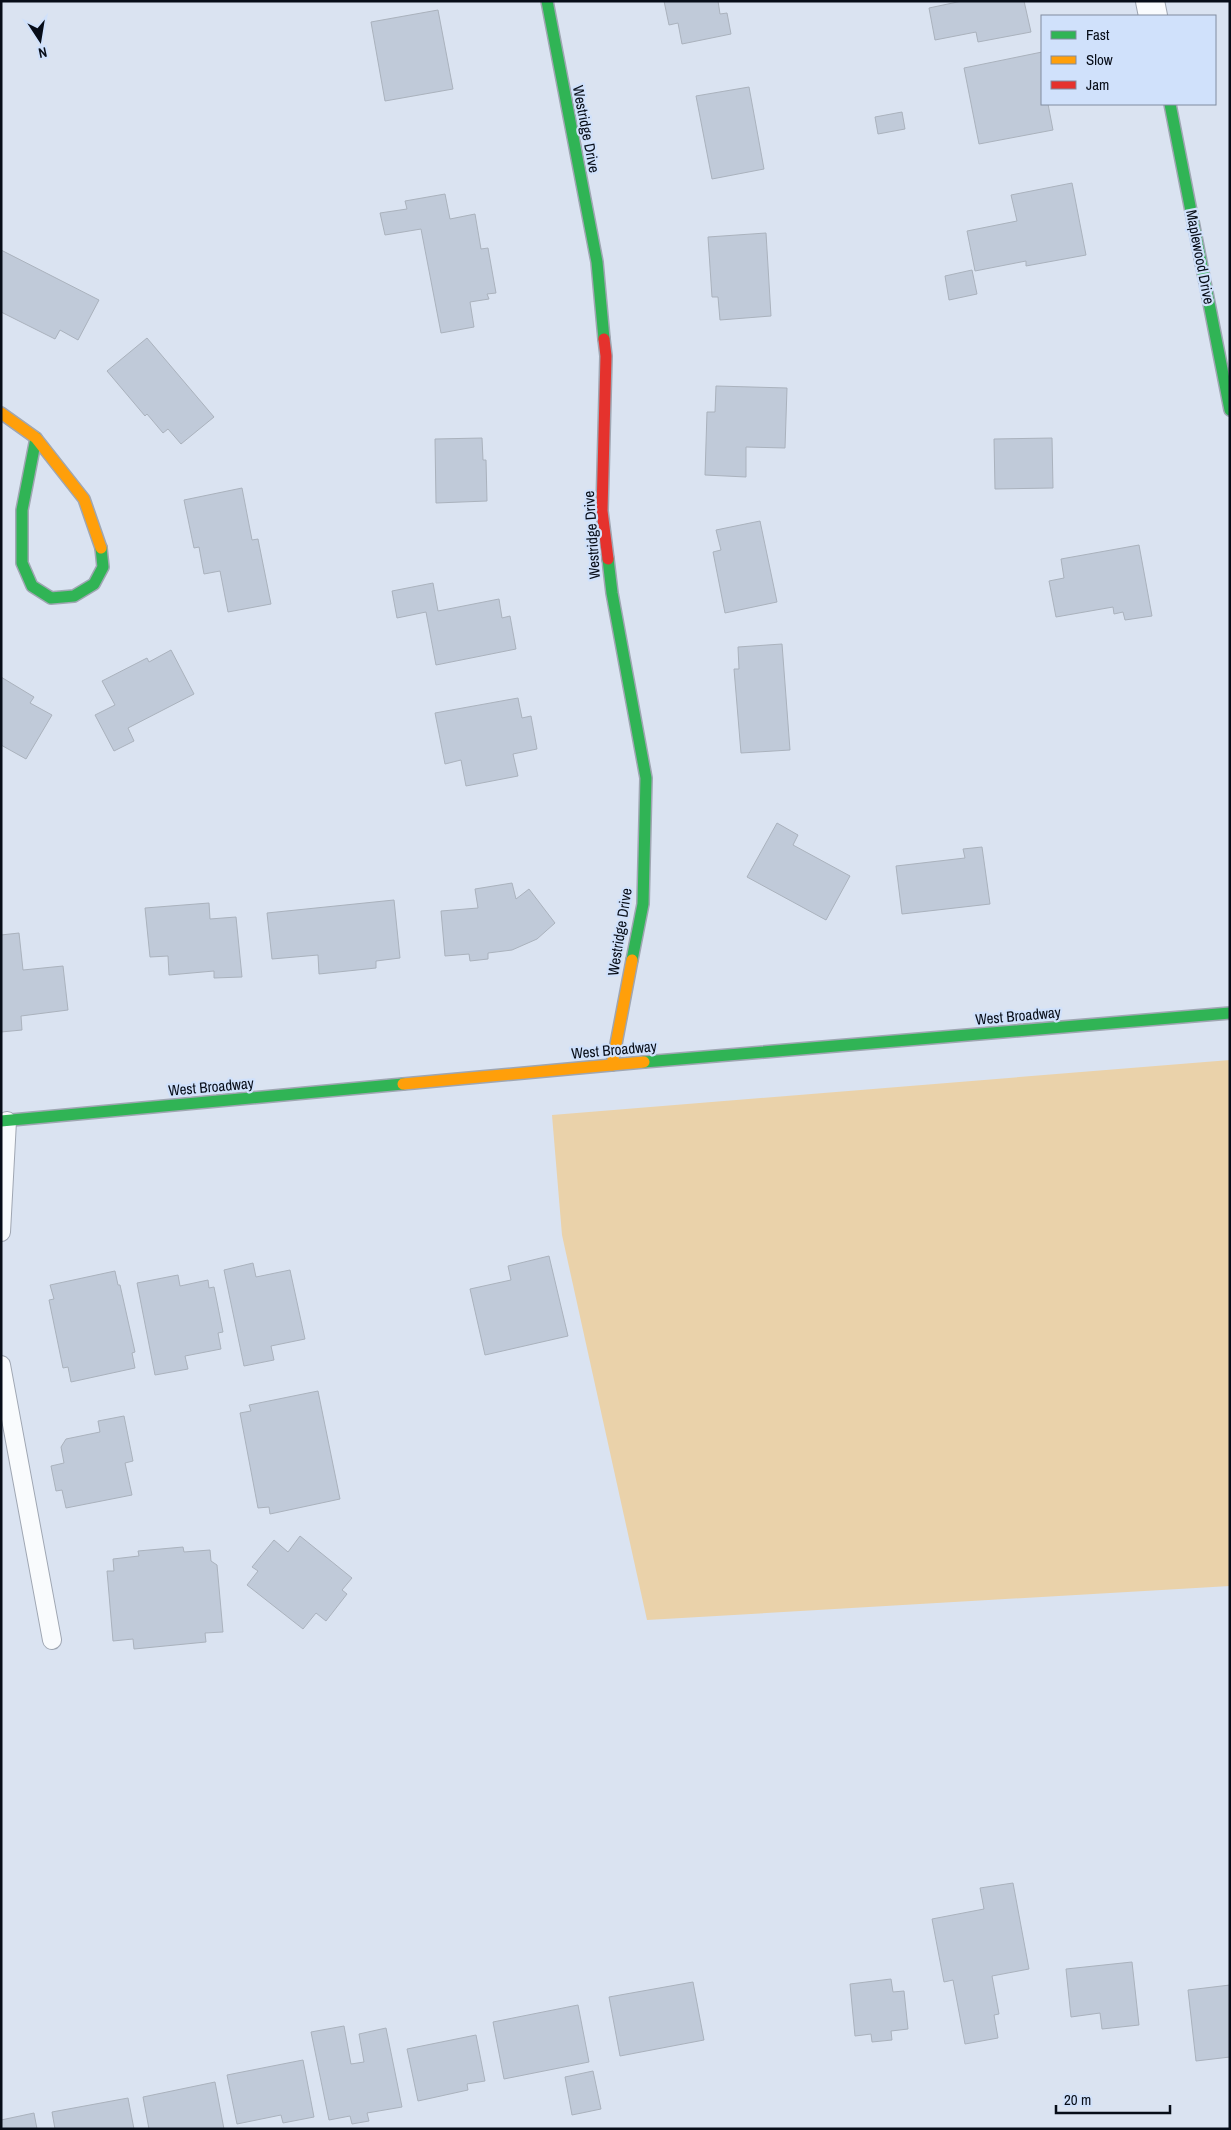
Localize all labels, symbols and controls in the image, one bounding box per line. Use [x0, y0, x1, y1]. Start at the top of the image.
north arrow [15, 15, 65, 65]
legend [1041, 15, 1216, 105]
text: Fast [1086, 24, 1110, 45]
text: N [37, 43, 49, 62]
text: Slow [1086, 49, 1113, 70]
text: Jam [1086, 74, 1109, 95]
street label: Westridge Drive [568, 83, 605, 175]
street label: Maplewood Drive [1181, 208, 1220, 306]
street label: Westridge Drive [578, 490, 605, 580]
street label: Westridge Drive [602, 886, 637, 977]
street label: West Broadway [974, 1001, 1063, 1030]
street label: West Broadway [570, 1035, 659, 1064]
street label: West Broadway [167, 1072, 256, 1101]
scale bar [1056, 2082, 1170, 2114]
text: 20 m [1064, 2089, 1091, 2110]

